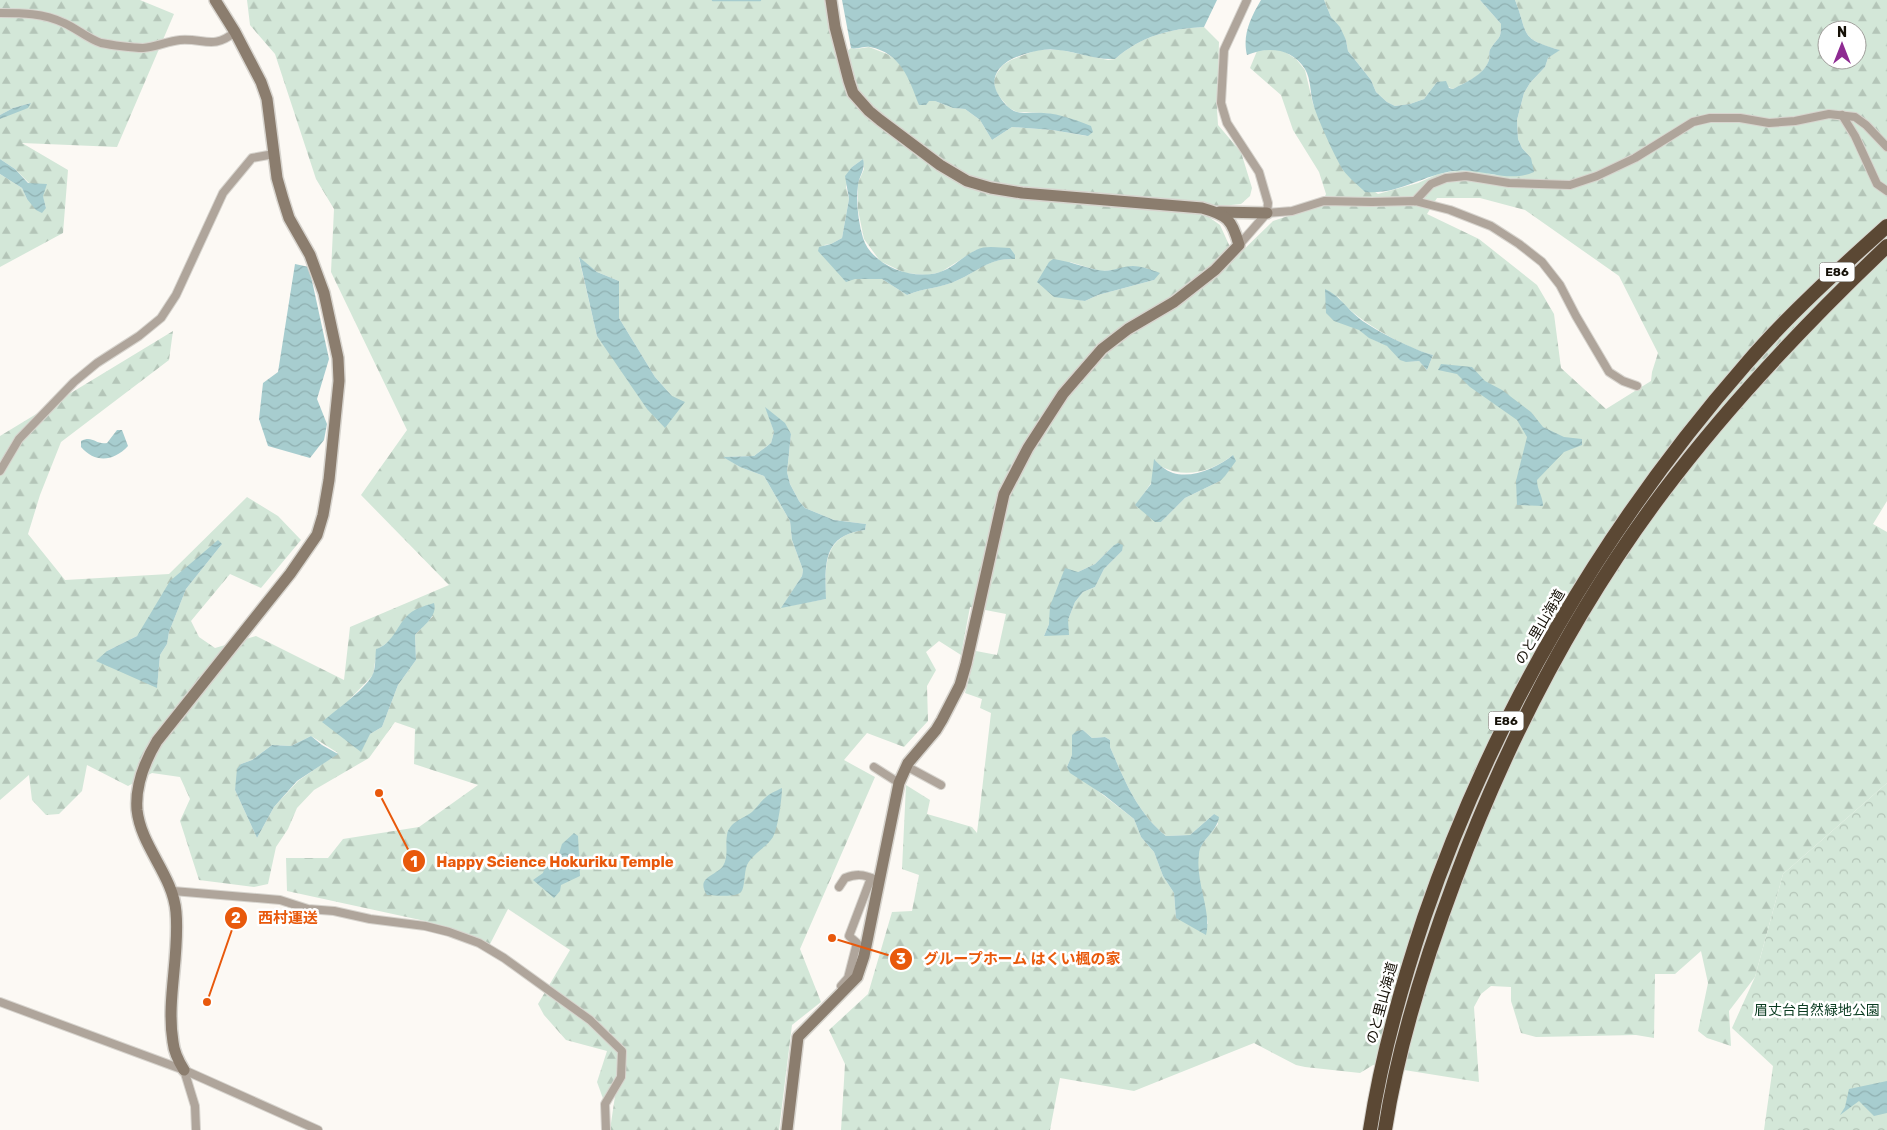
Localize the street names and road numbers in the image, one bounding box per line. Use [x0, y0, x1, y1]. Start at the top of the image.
road number: E86 [1820, 262, 1854, 282]
street label: のと里山海道 [1512, 586, 1568, 668]
road number: E86 [1488, 711, 1524, 730]
street label: のと里山海道 [1363, 960, 1401, 1046]

